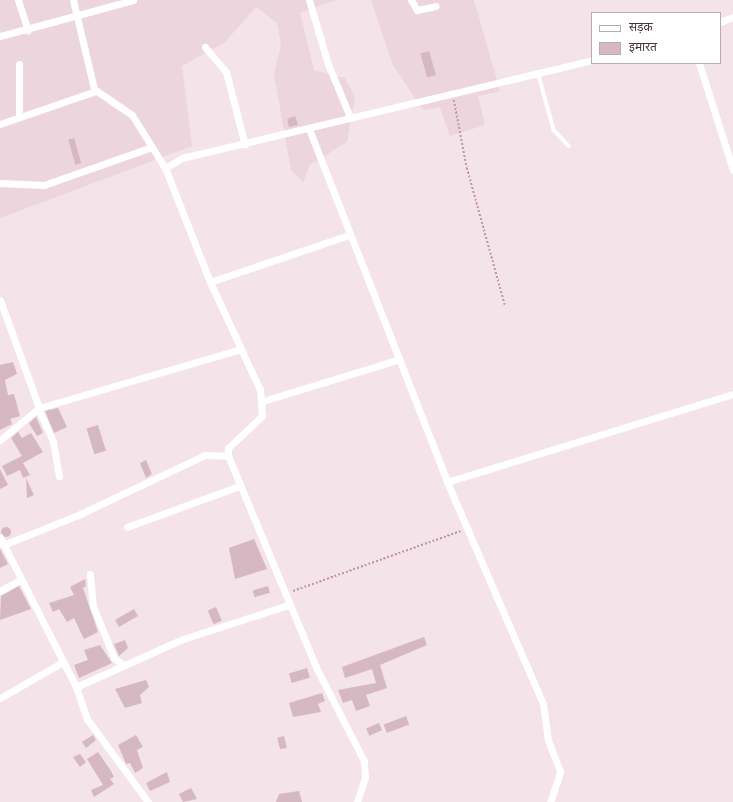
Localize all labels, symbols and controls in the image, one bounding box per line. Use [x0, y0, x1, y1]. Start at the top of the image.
legend [591, 12, 721, 64]
text: सड़क [629, 20, 653, 34]
text: इमारत [629, 40, 657, 54]

